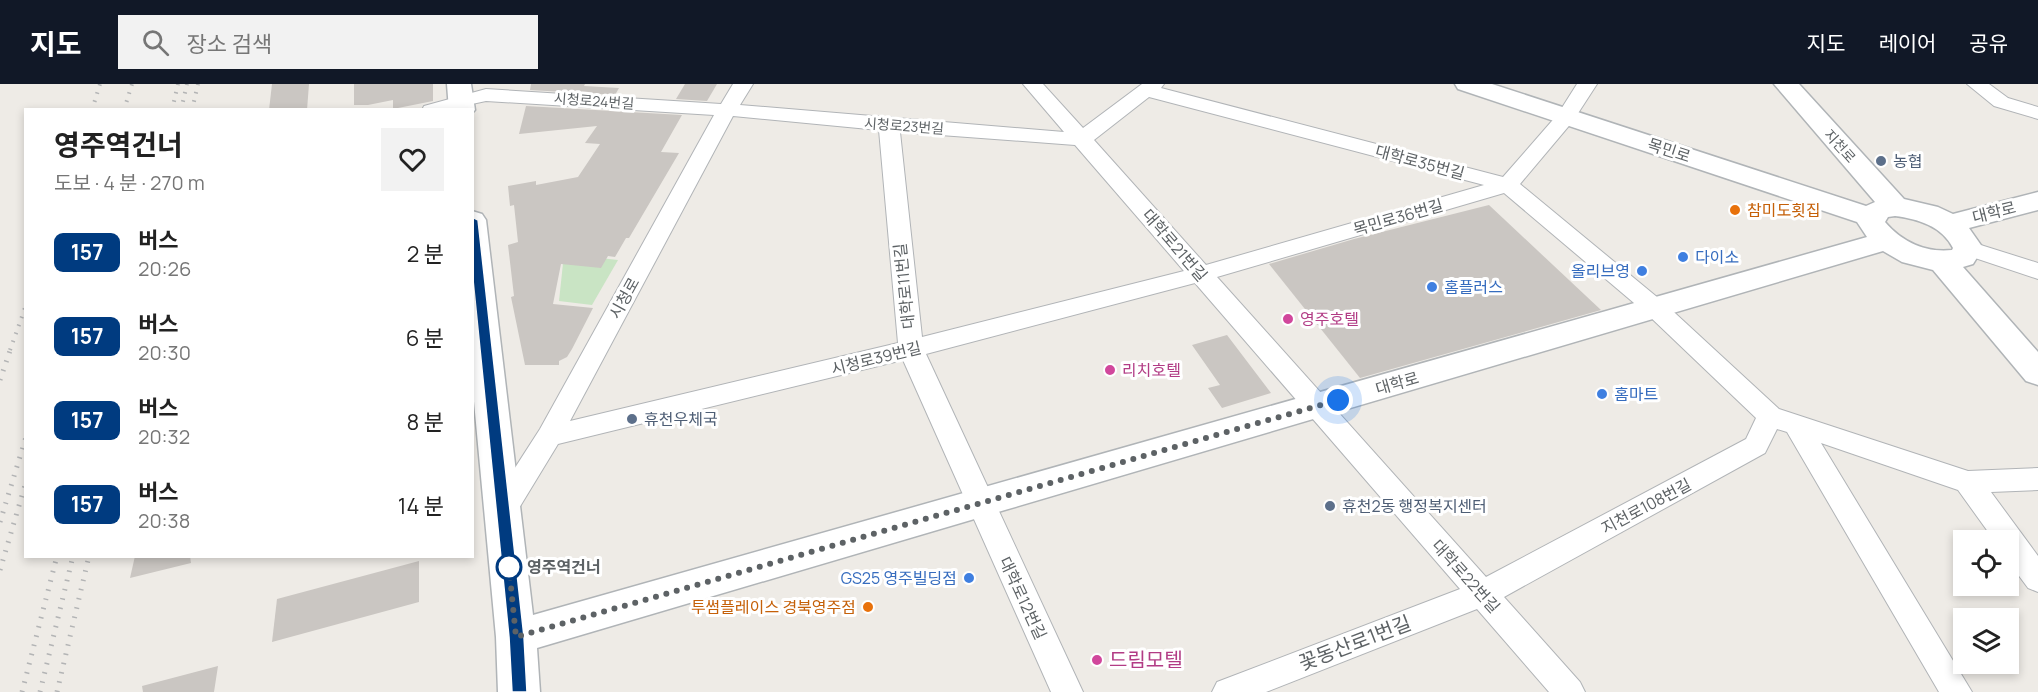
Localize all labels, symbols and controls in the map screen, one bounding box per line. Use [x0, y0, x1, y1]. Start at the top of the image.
search box [118, 15, 538, 69]
text: 지도 [30, 24, 82, 62]
icon: search [139, 26, 172, 59]
text: 장소 검색 [187, 29, 272, 59]
text: 지도 [1807, 29, 1845, 57]
text: 레이어 [1878, 29, 1936, 57]
text: 공유 [1969, 29, 2008, 57]
street label: 시청로24번길 [553, 88, 635, 113]
street label: 시청로23번길 [863, 113, 945, 138]
text: 영주역건너 [54, 125, 183, 163]
street label: 지천로 [1820, 125, 1860, 166]
button: heart [381, 128, 444, 191]
street label: 목민로 [1645, 133, 1694, 167]
street label: 대학로35번길 [1373, 140, 1467, 184]
place label: 농협 [1893, 150, 1922, 172]
marker: 농협 [1874, 154, 1888, 168]
text: 도보 · 4 분 · 270 m [54, 169, 205, 196]
street label: 목민로36번길 [1351, 194, 1445, 240]
street label: 대학로 [1970, 196, 2018, 228]
place label: 참미도횟집 [1747, 199, 1821, 221]
marker: 참미도횟집 [1728, 203, 1742, 217]
street label: 대학로21번길 [1138, 204, 1212, 286]
text: 버스 [138, 225, 178, 255]
text: 157 [71, 238, 103, 266]
text: 2 분 [407, 239, 444, 269]
street label: 대학로11번길 [889, 242, 919, 330]
place label: 다이소 [1695, 246, 1739, 268]
marker: 다이소 [1676, 250, 1690, 264]
text: 20:26 [138, 255, 191, 282]
place label: 올리브영 [1571, 260, 1630, 282]
marker: 올리브영 [1635, 264, 1649, 278]
street label: 시청로 [604, 273, 644, 323]
place label: 홈플러스 [1444, 276, 1503, 298]
marker: 홈플러스 [1425, 280, 1439, 294]
place label: 영주호텔 [1300, 308, 1359, 330]
text: 버스 [138, 309, 178, 339]
marker: 영주호텔 [1281, 312, 1295, 326]
text: 157 [71, 322, 103, 350]
text: 6 분 [406, 323, 444, 353]
street label: 시청로39번길 [829, 336, 923, 380]
text: 20:30 [138, 339, 191, 366]
place label: 리치호텔 [1122, 359, 1181, 381]
marker: 리치호텔 [1103, 363, 1117, 377]
street label: 대학로 [1373, 366, 1422, 400]
place label: 홈마트 [1614, 383, 1658, 405]
your location [1323, 385, 1353, 415]
marker: 홈마트 [1595, 387, 1609, 401]
text: 버스 [138, 393, 178, 423]
text: 157 [71, 406, 103, 434]
text: 8 분 [407, 407, 444, 437]
place label: 휴천우체국 [644, 408, 718, 430]
marker: 휴천우체국 [625, 412, 639, 426]
text: 20:32 [138, 423, 190, 450]
street label: 지천로108번길 [1597, 473, 1695, 539]
text: 버스 [138, 477, 178, 507]
text: 157 [71, 490, 103, 518]
text: 14 분 [398, 491, 444, 521]
place label: 휴천2동 행정복지센터 [1342, 495, 1487, 517]
marker: 휴천2동 행정복지센터 [1323, 499, 1337, 513]
text: 20:38 [138, 507, 190, 534]
map controls [1953, 530, 2019, 674]
button: locate [1953, 530, 2019, 596]
street label: 대학로22번길 [1427, 535, 1505, 617]
street label: 대학로12번길 [994, 553, 1052, 643]
marker: 영주역건너 [496, 554, 522, 580]
place label: 영주역건너 [527, 556, 601, 578]
place label: GS25 영주빌딩점 [841, 567, 957, 589]
marker: GS25 영주빌딩점 [962, 571, 976, 585]
place label: 투썸플레이스 경북영주점 [691, 596, 856, 618]
marker: 투썸플레이스 경북영주점 [861, 600, 875, 614]
button: layers [1953, 608, 2019, 674]
street label: 꽃동산로1번길 [1295, 609, 1415, 676]
place label: 드림모텔 [1109, 646, 1183, 673]
marker: 드림모텔 [1090, 653, 1104, 667]

